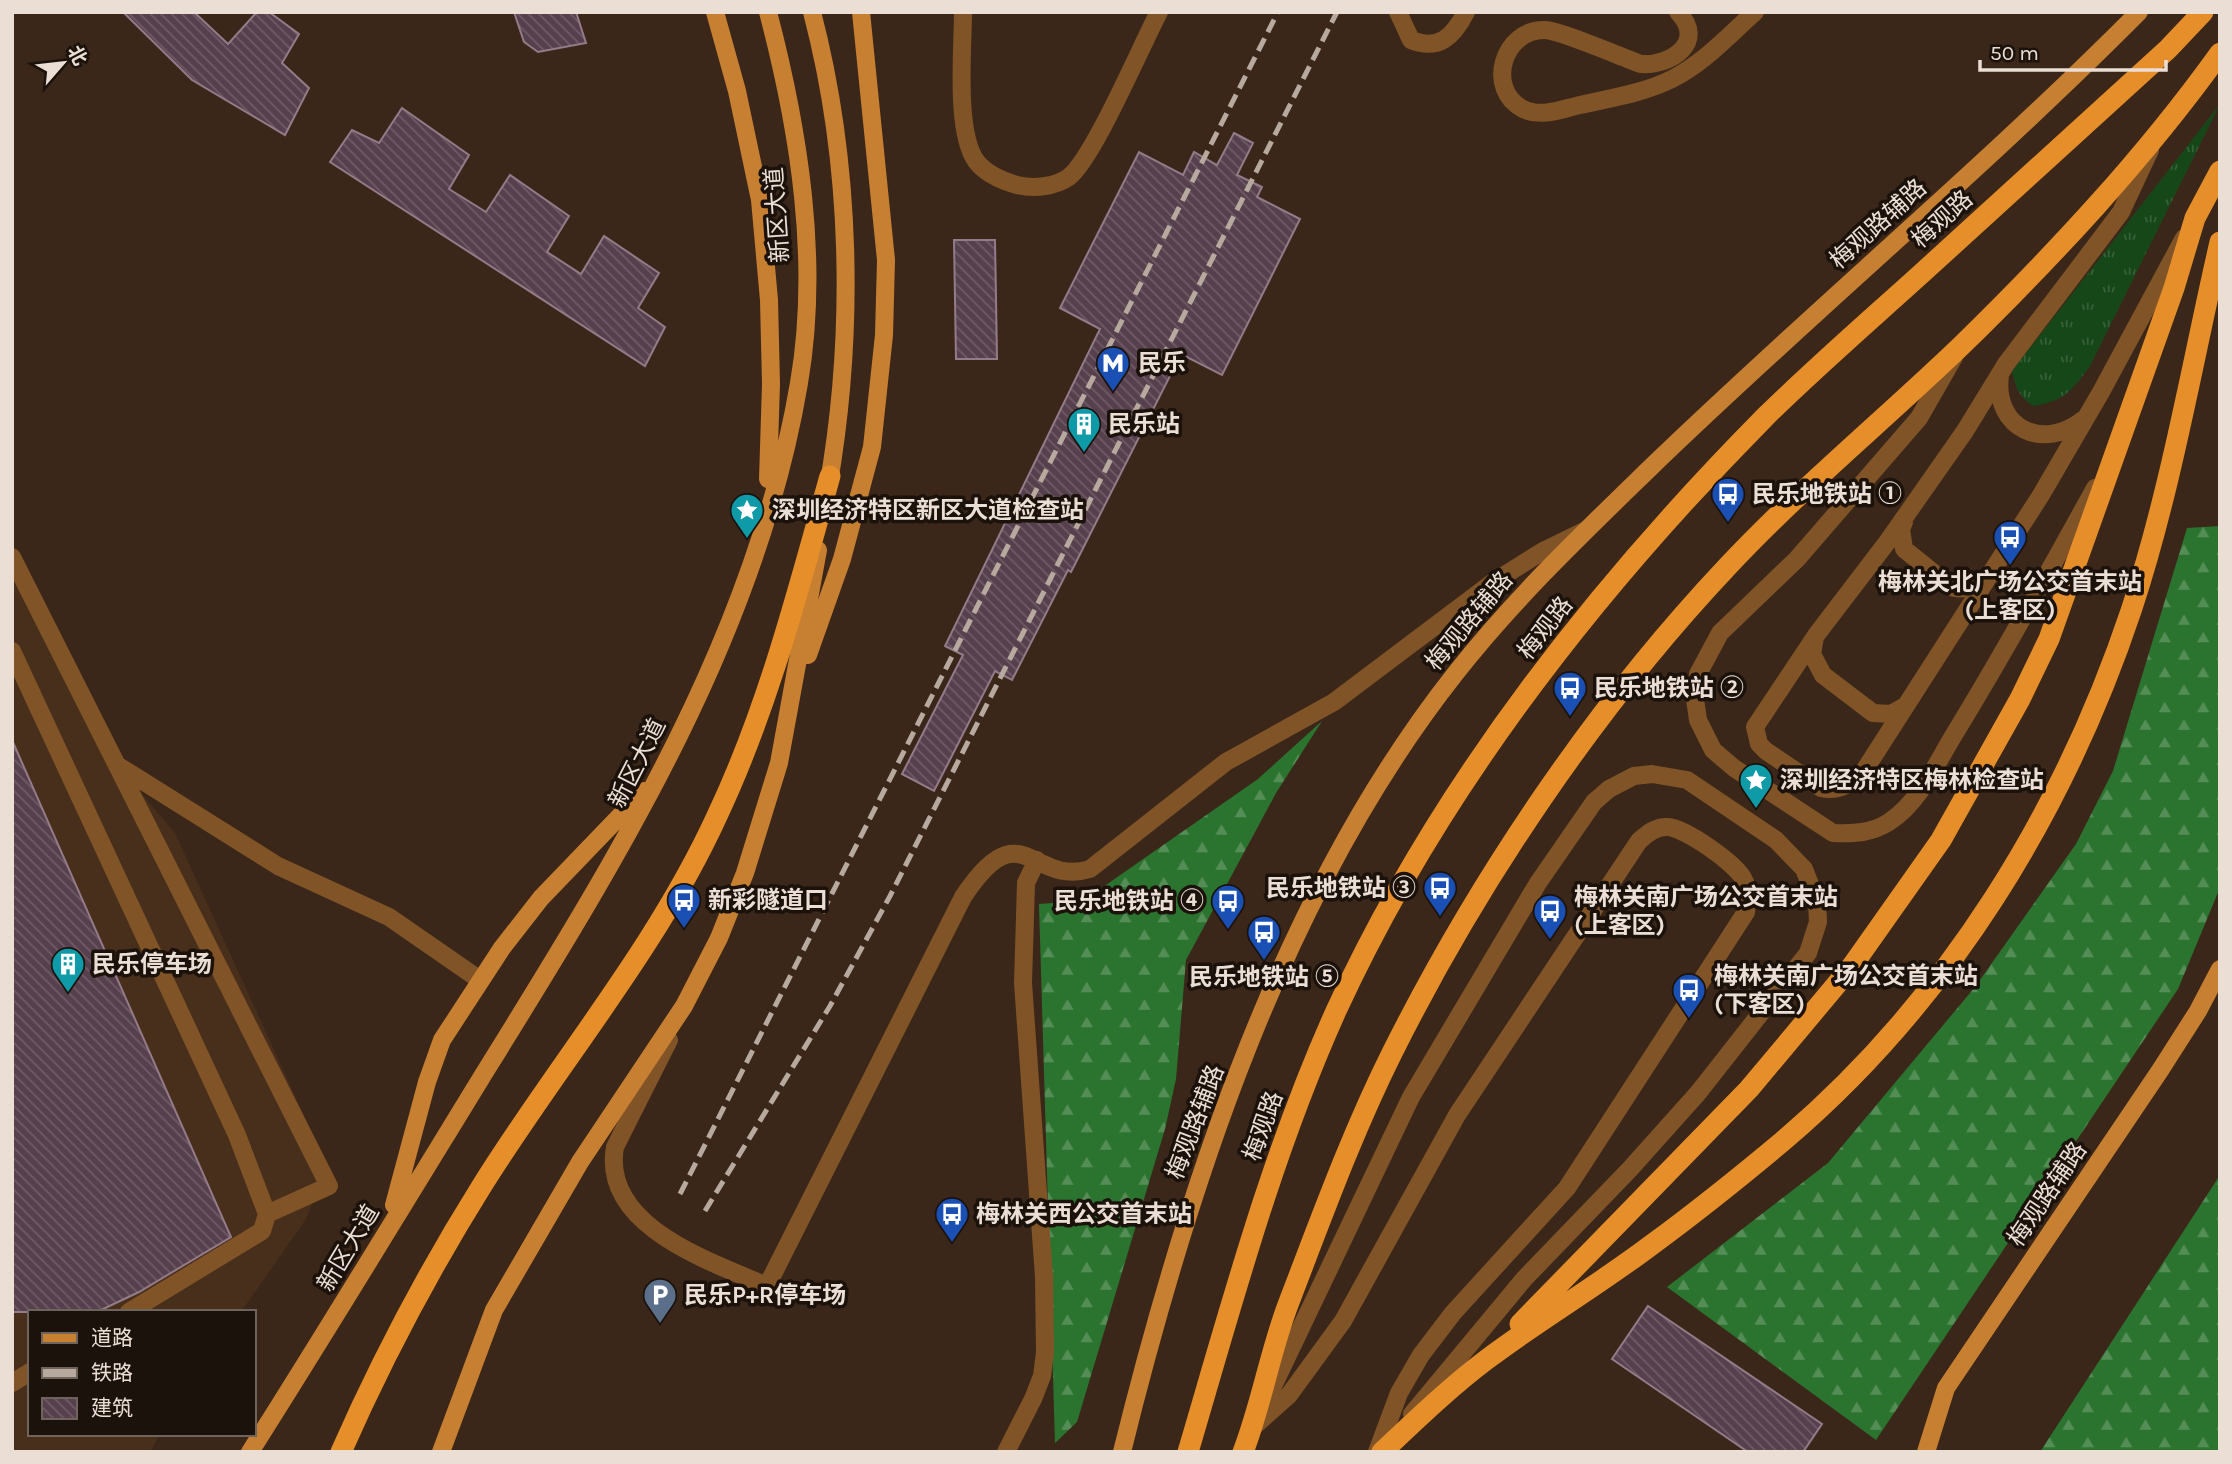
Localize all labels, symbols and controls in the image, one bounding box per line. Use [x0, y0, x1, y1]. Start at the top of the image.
north arrow [28, 28, 98, 98]
scale bar [1980, 28, 2166, 72]
text: 50 m [1990, 41, 2039, 65]
text: 北 [63, 42, 91, 69]
street label: 新区大道 [760, 166, 794, 264]
street label: 梅观路辅路 [1824, 173, 1932, 275]
street label: 梅观路 [1906, 185, 1978, 253]
metro station icon: 民乐 [1094, 344, 1132, 393]
place label: 民乐 [1138, 349, 1186, 377]
building icon: 民乐站 [1065, 405, 1103, 454]
place label: 民乐站 [1108, 410, 1180, 438]
bus stop icon: 民乐地铁站 ① [1709, 475, 1747, 524]
place label: 民乐地铁站 ① [1752, 480, 1902, 508]
place icon: 深圳经济特区新区大道检查站 [728, 491, 766, 540]
place label: 深圳经济特区新区大道检查站 [772, 496, 1084, 524]
bus stop icon: 梅林关北广场公交首末站 (上客区) [1991, 518, 2029, 567]
street label: 梅观路辅路 [1420, 566, 1518, 676]
place label: 梅林关北广场公交首末站 (上客区) [1878, 568, 2142, 624]
street label: 梅观路 [1512, 591, 1578, 665]
bus stop icon: 民乐地铁站 ② [1551, 669, 1589, 718]
place label: 民乐地铁站 ② [1594, 674, 1744, 702]
street label: 新区大道 [603, 714, 671, 812]
place icon: 深圳经济特区梅林检查站 [1737, 761, 1775, 810]
place label: 深圳经济特区梅林检查站 [1780, 766, 2044, 794]
bus stop icon: 民乐地铁站 ③ [1421, 869, 1459, 918]
place label: 民乐地铁站 ③ [1266, 874, 1416, 902]
bus stop icon: 新彩隧道口 [665, 881, 703, 930]
bus stop icon: 民乐地铁站 ④ [1209, 882, 1247, 931]
place label: 梅林关南广场公交首末站 (上客区) [1574, 883, 1838, 939]
place label: 新彩隧道口 [708, 886, 828, 914]
place label: 民乐地铁站 ④ [1054, 887, 1204, 915]
bus stop icon: 梅林关南广场公交首末站 (上客区) [1531, 892, 1569, 941]
bus stop icon: 民乐地铁站 ⑤ [1245, 913, 1283, 962]
building icon: 民乐停车场 [49, 945, 87, 994]
place label: 民乐停车场 [92, 950, 212, 978]
place label: 梅林关南广场公交首末站 (下客区) [1714, 962, 1978, 1018]
place label: 民乐地铁站 ⑤ [1189, 963, 1339, 991]
bus stop icon: 梅林关南广场公交首末站 (下客区) [1670, 971, 1708, 1020]
street label: 梅观路辅路 [1160, 1061, 1230, 1183]
street label: 梅观路 [1238, 1087, 1288, 1165]
street label: 梅观路辅路 [2002, 1136, 2092, 1252]
bus stop icon: 梅林关西公交首末站 [933, 1195, 971, 1244]
street label: 新区大道 [311, 1200, 385, 1296]
place label: 梅林关西公交首末站 [976, 1200, 1192, 1228]
parking icon: 民乐P+R停车场 [641, 1276, 679, 1325]
place label: 民乐P+R停车场 [684, 1281, 846, 1309]
legend [28, 1310, 256, 1436]
text: 道路 [91, 1326, 133, 1350]
text: 铁路 [91, 1361, 133, 1385]
text: 建筑 [91, 1396, 133, 1420]

